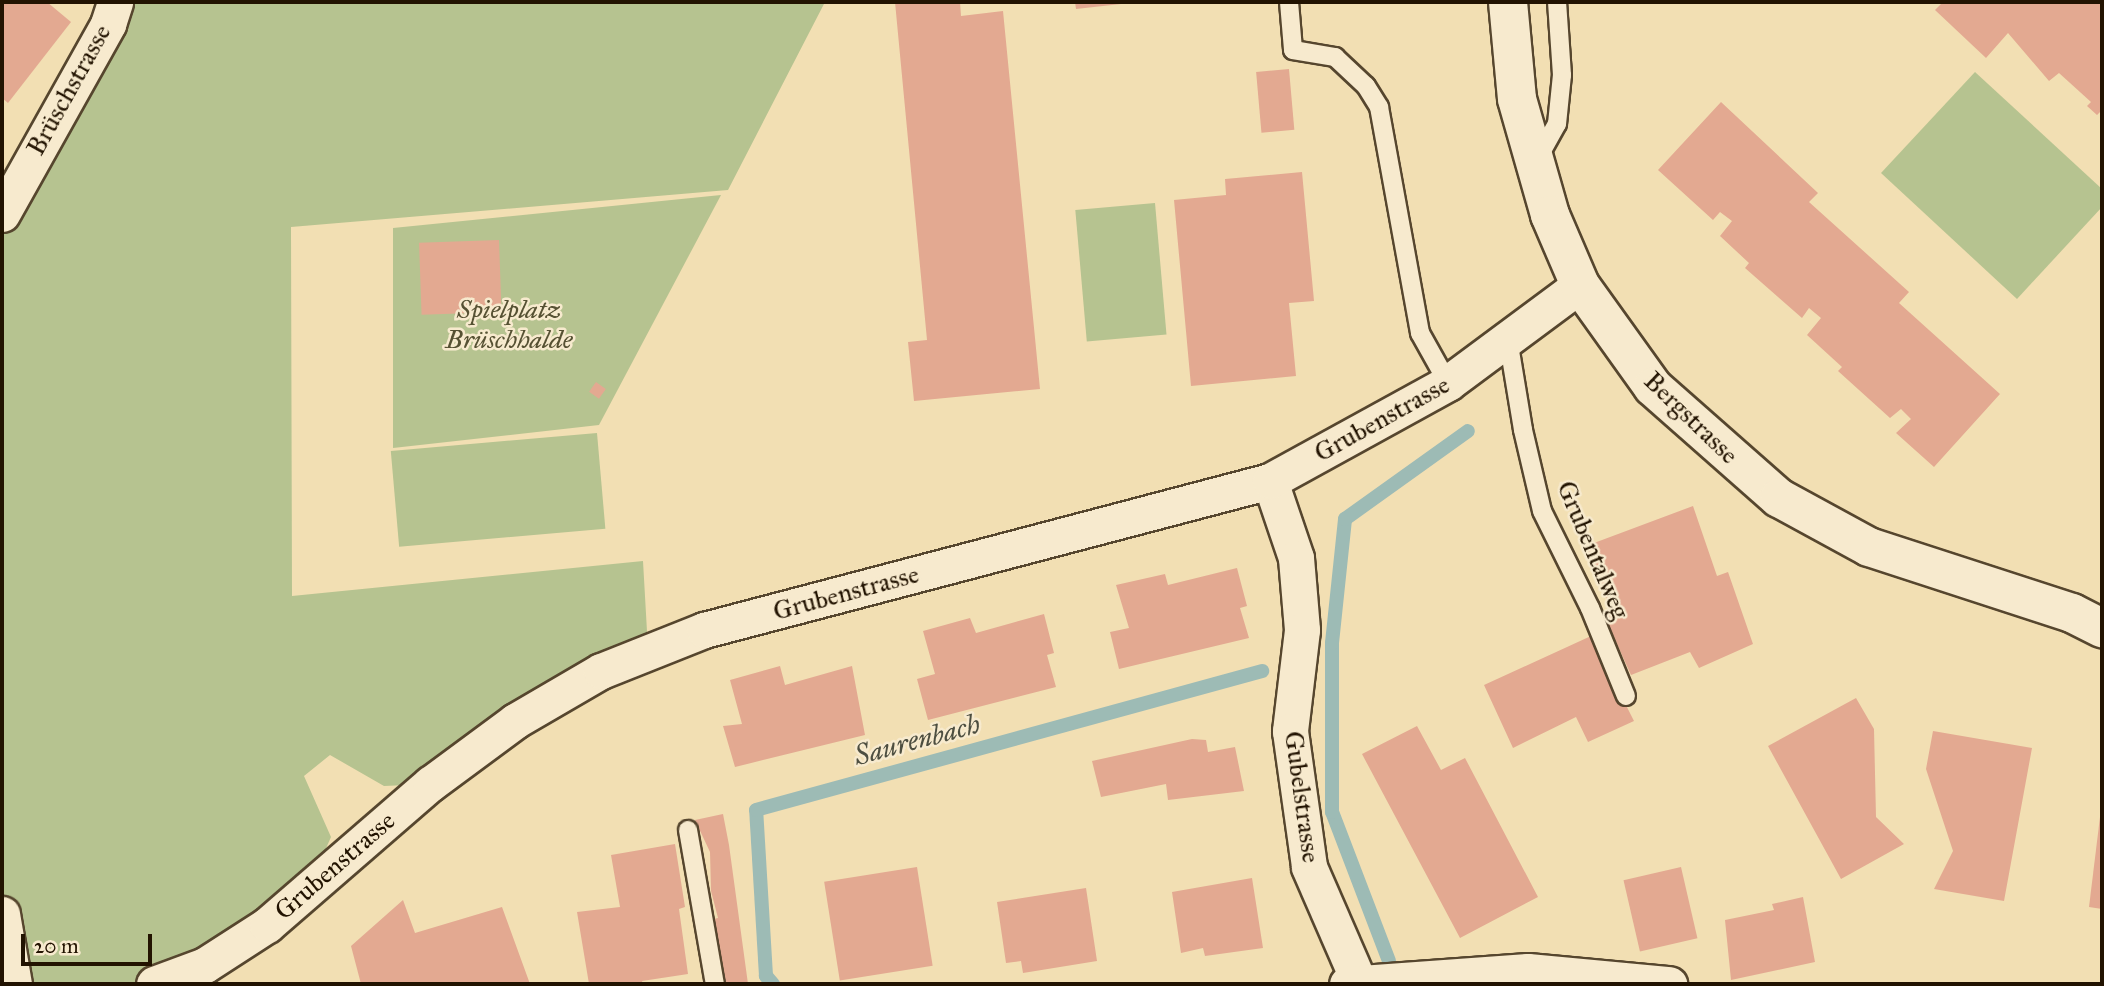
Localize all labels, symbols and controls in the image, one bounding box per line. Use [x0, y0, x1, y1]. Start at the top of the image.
street label: Brüschstrasse [20, 19, 118, 161]
park label: Spielplatz Brüschhalde [446, 294, 572, 356]
street label: Bergstrasse [1637, 365, 1745, 471]
street label: Grubenstrasse [1309, 369, 1455, 469]
street label: Grubentalweg [1550, 476, 1636, 624]
street label: Grubenstrasse [770, 559, 922, 627]
water label: Saurenbach [850, 707, 984, 773]
street label: Gubelstrasse [1277, 729, 1327, 865]
street label: Grubenstrasse [268, 805, 402, 927]
scale bar [24, 920, 156, 964]
text: 20 m [34, 933, 79, 959]

